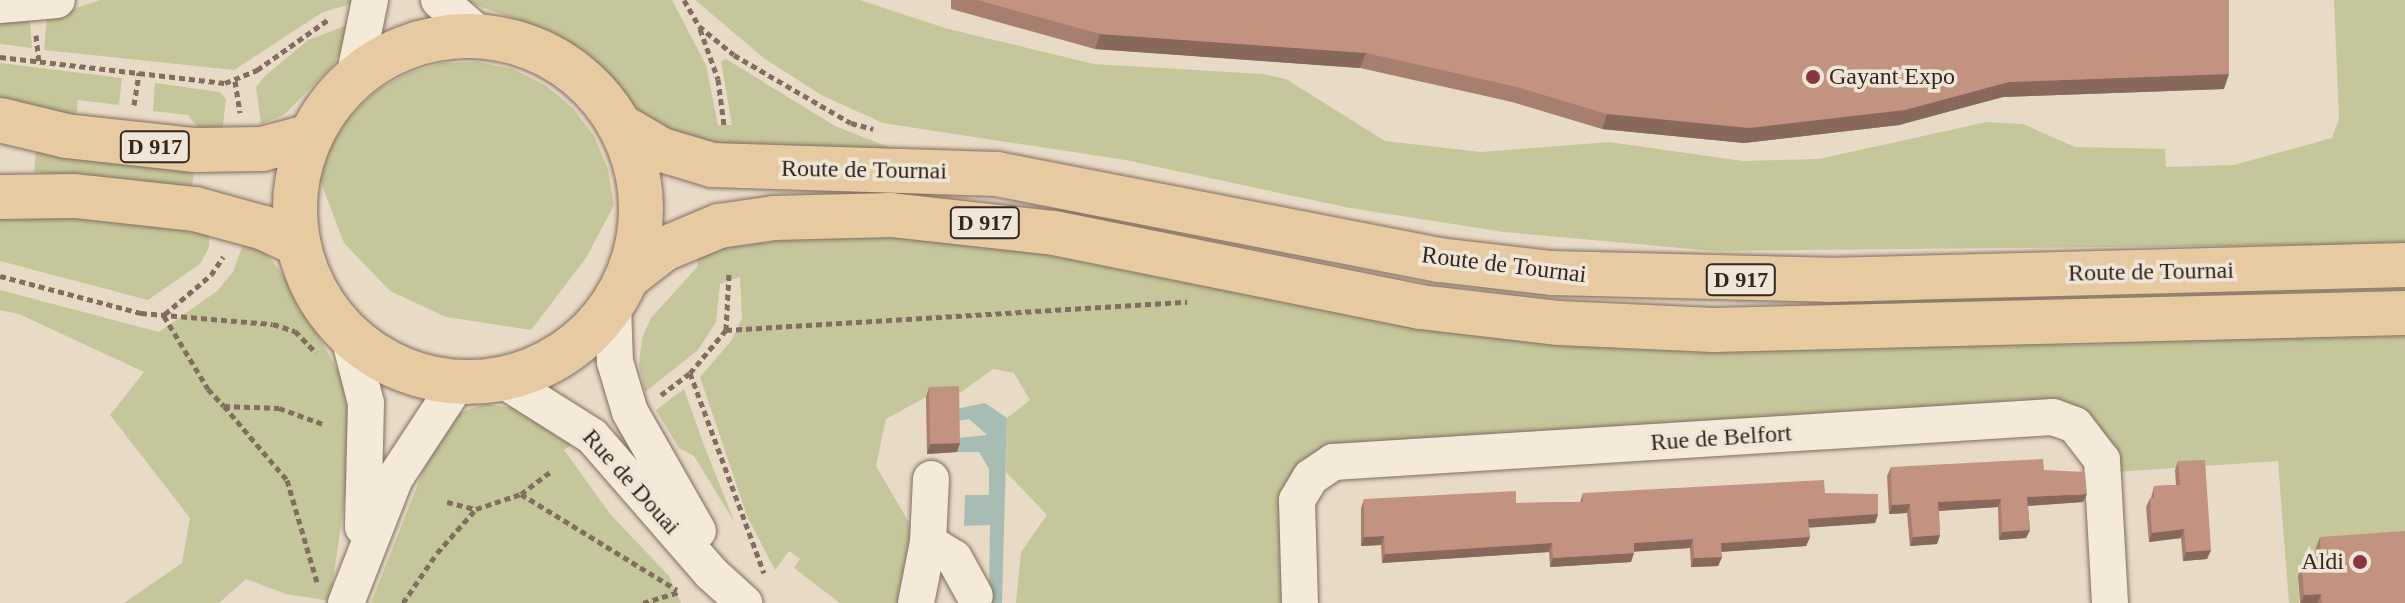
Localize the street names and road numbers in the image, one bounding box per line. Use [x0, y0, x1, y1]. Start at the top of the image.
road number: D 917 [119, 129, 191, 165]
street label: Route de Tournai [781, 154, 947, 186]
road number: D 917 [949, 205, 1021, 241]
street label: Route de Tournai [1420, 241, 1588, 289]
street label: Route de Tournai [2068, 256, 2234, 288]
road number: D 917 [1705, 262, 1777, 298]
street label: Rue de Belfort [1650, 419, 1792, 457]
street label: Rue de Douai [576, 423, 686, 541]

